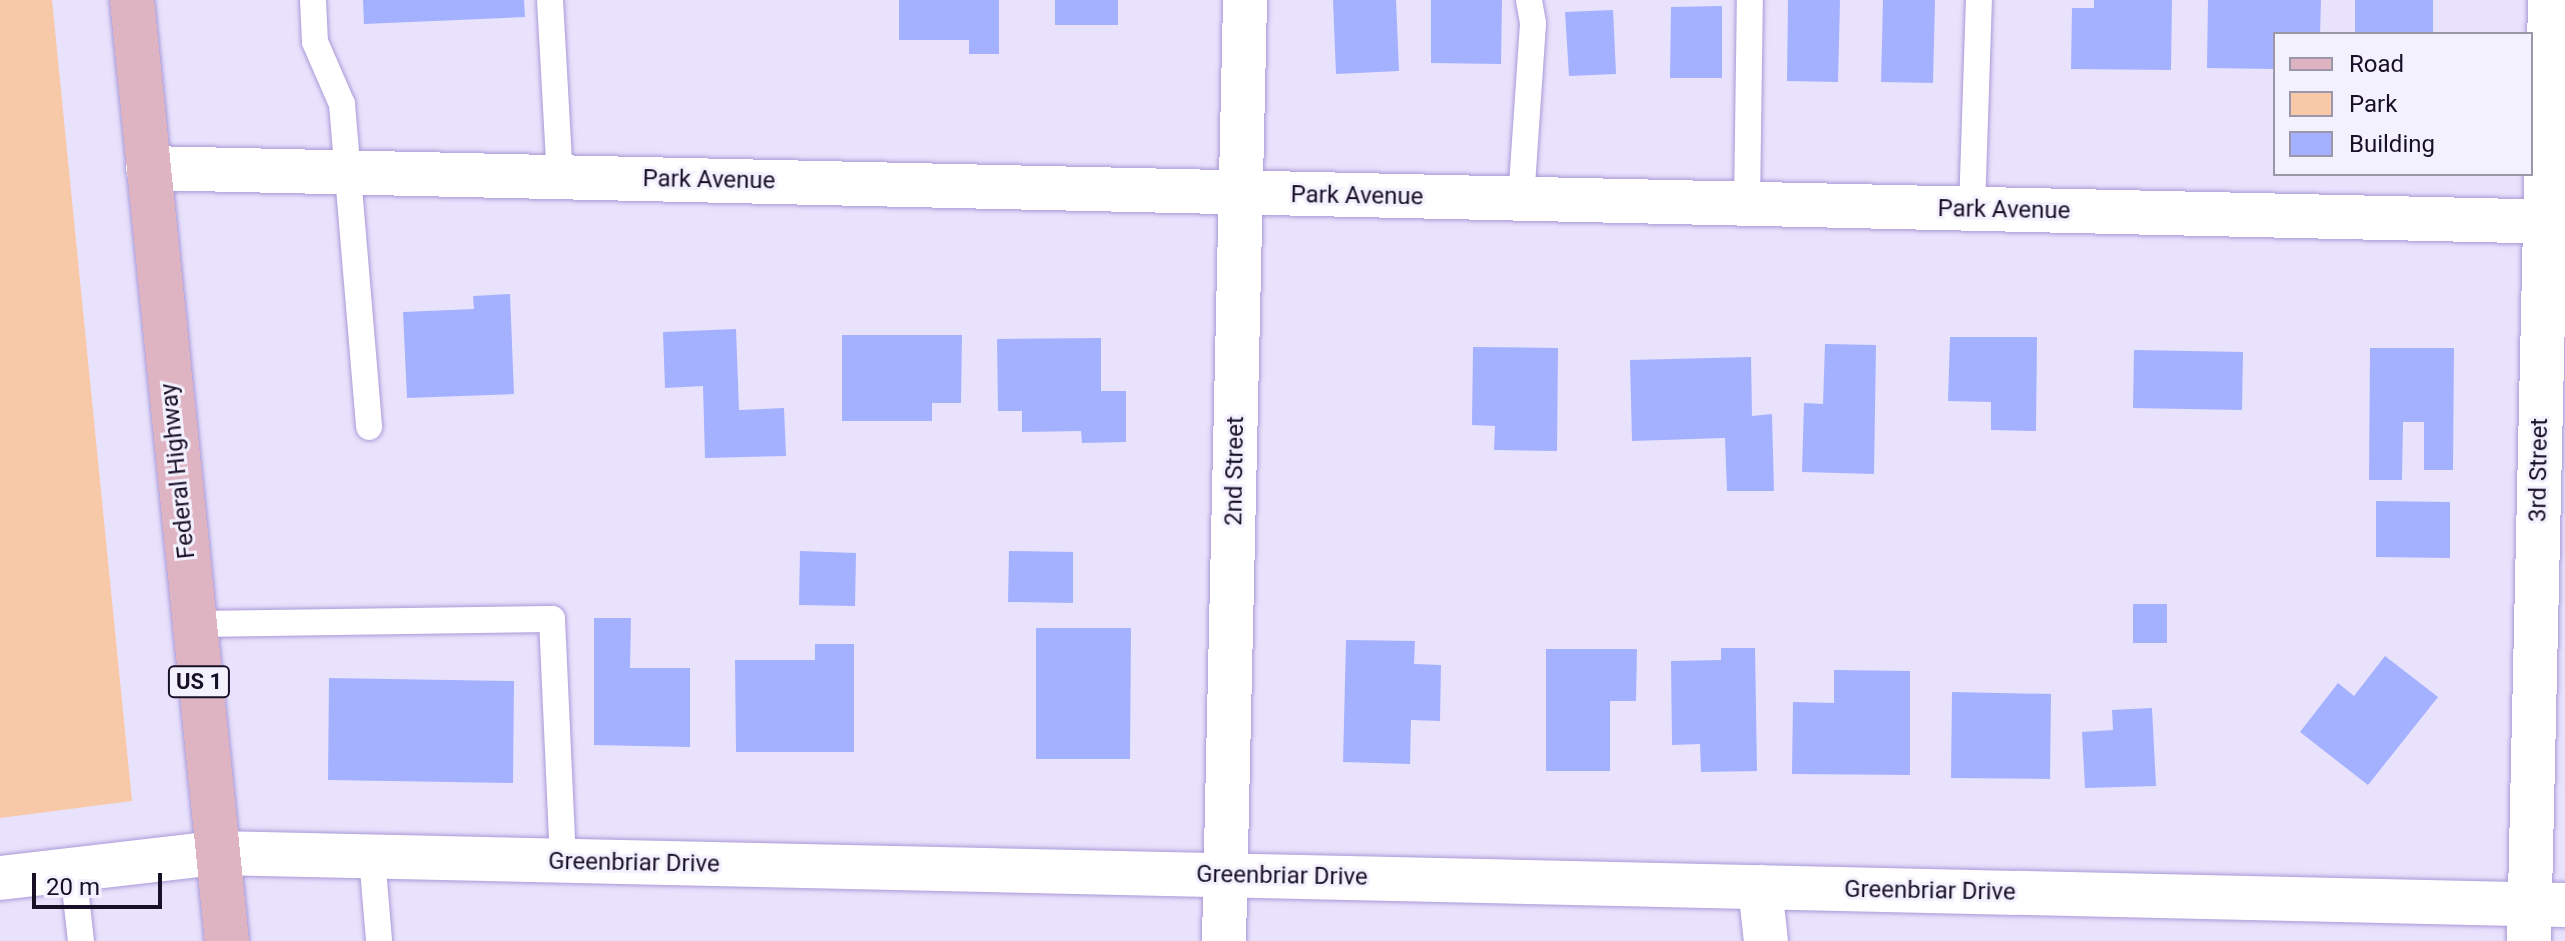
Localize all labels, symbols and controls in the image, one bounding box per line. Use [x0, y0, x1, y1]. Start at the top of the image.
legend [2273, 32, 2533, 176]
text: Road [2349, 50, 2404, 78]
text: Park [2349, 90, 2397, 118]
text: Building [2349, 130, 2435, 158]
street label: Park Avenue [642, 164, 776, 196]
street label: Park Avenue [1290, 180, 1424, 212]
street label: Park Avenue [1937, 194, 2071, 226]
street label: Federal Highway [154, 382, 202, 560]
street label: 2nd Street [1220, 416, 1250, 526]
street label: 3rd Street [2524, 418, 2554, 522]
road number: US 1 [167, 664, 231, 700]
street label: Greenbriar Drive [548, 847, 720, 879]
scale bar [36, 857, 166, 907]
street label: Greenbriar Drive [1196, 860, 1368, 892]
text: 20 m [46, 873, 100, 901]
street label: Greenbriar Drive [1844, 875, 2016, 907]

